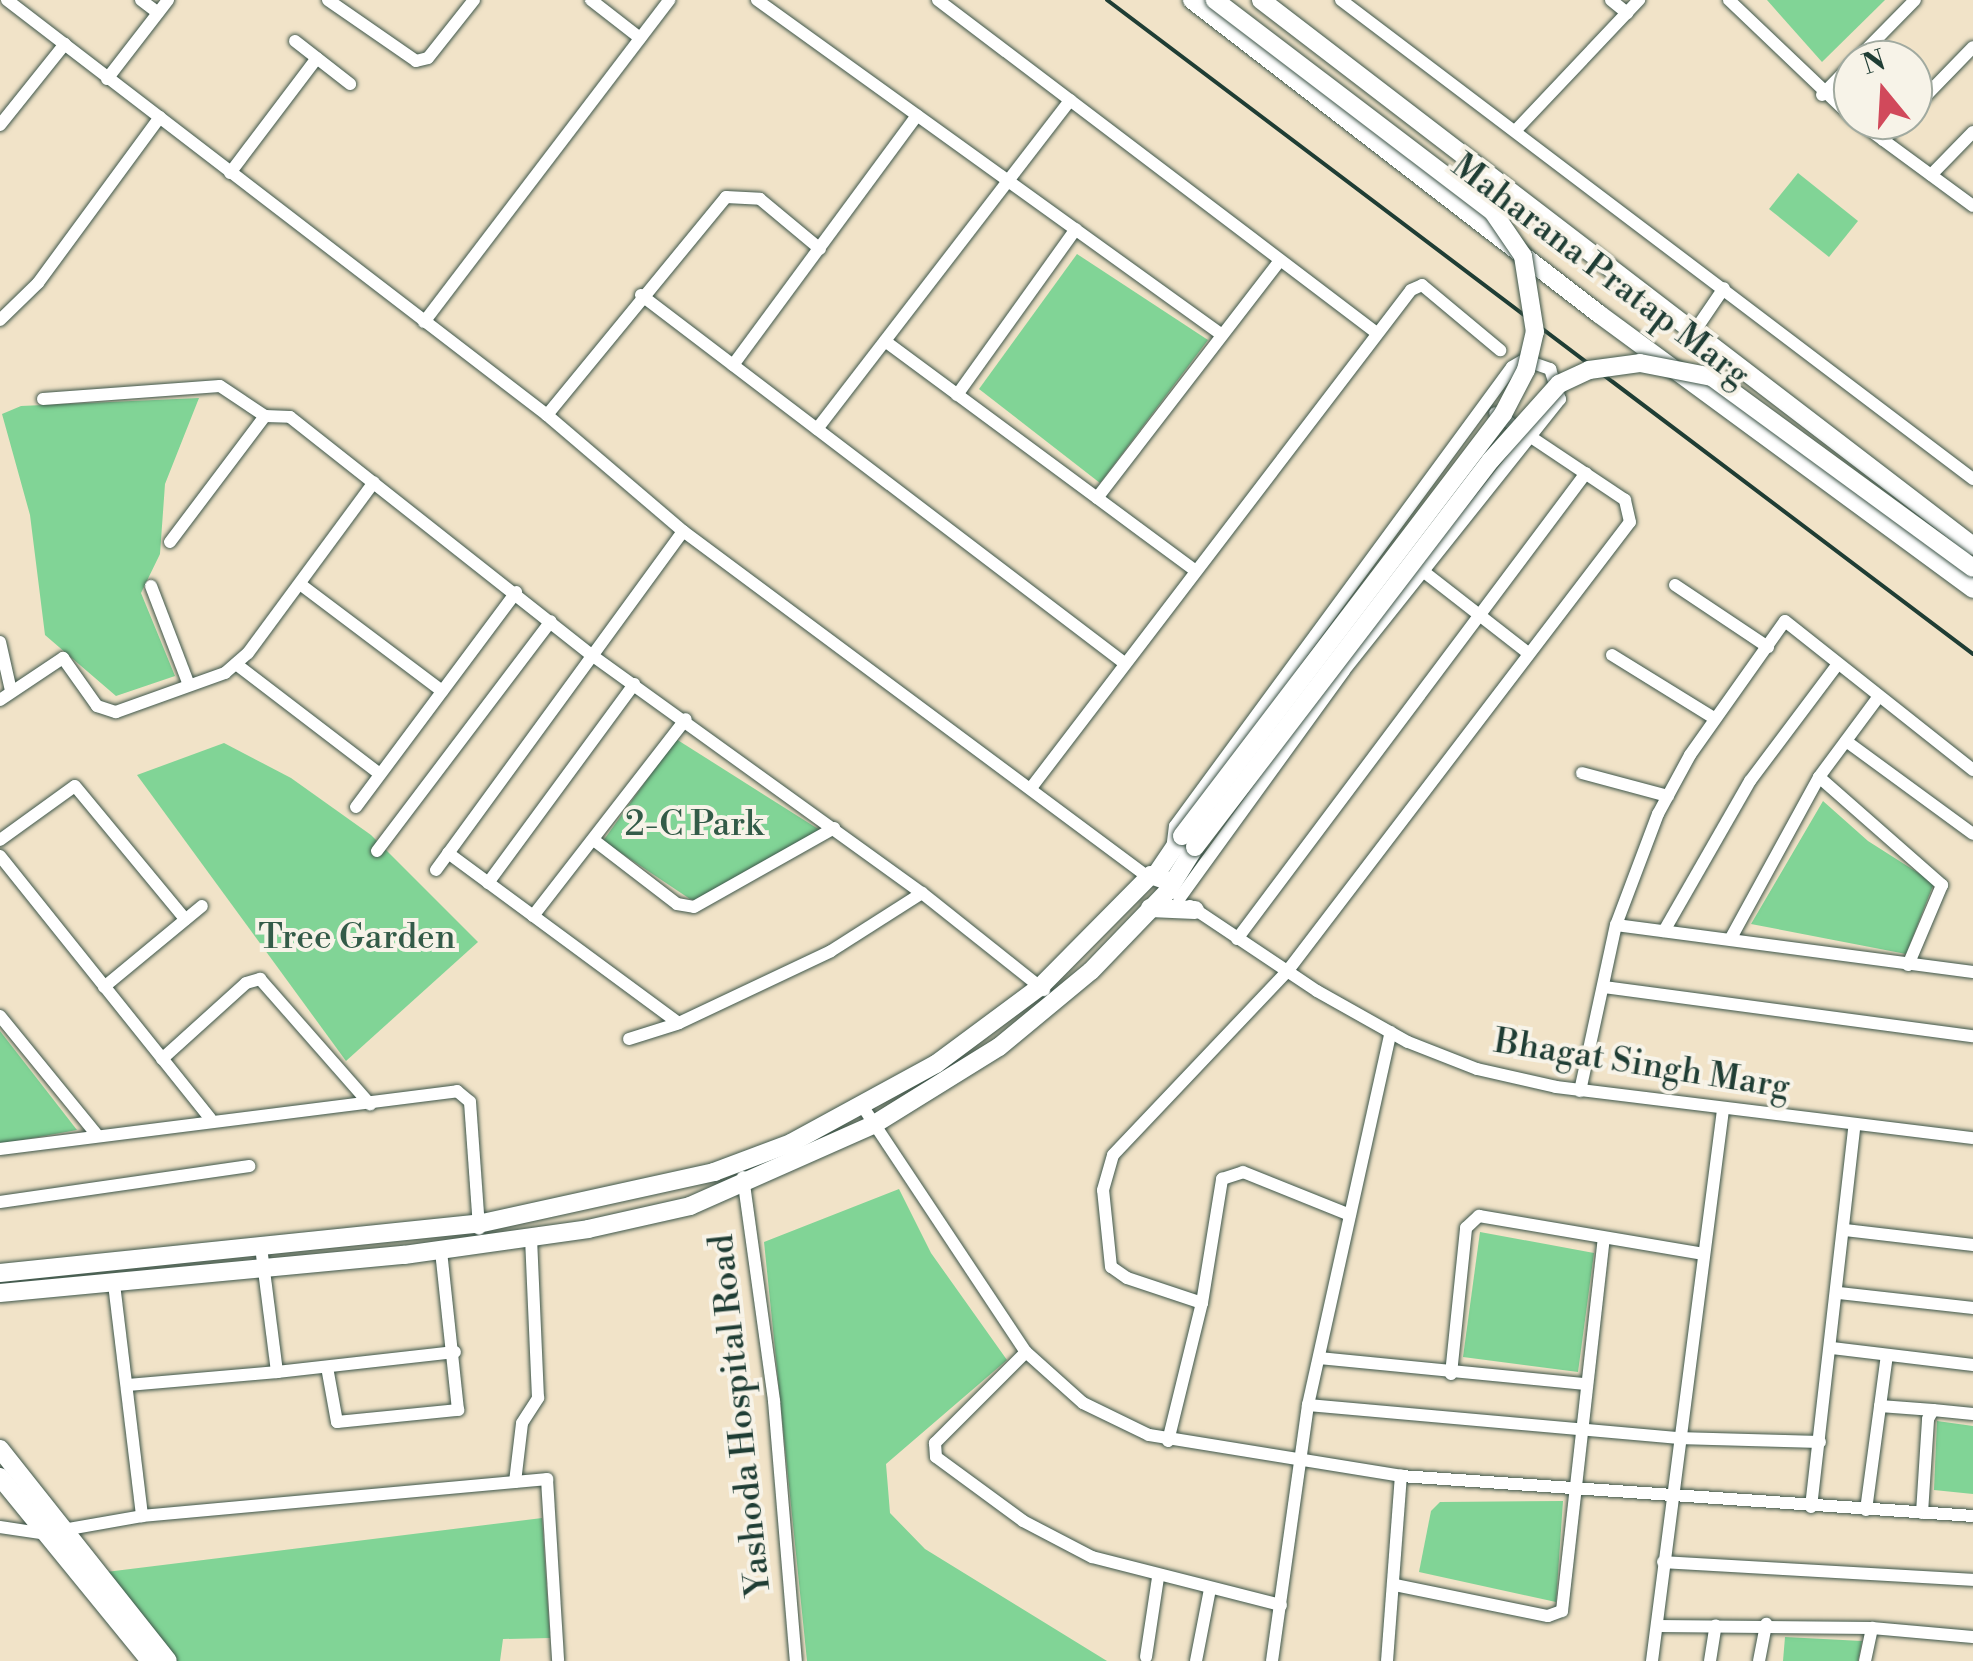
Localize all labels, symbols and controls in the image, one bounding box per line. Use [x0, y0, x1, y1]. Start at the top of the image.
north arrow [1833, 40, 1933, 140]
text: N [1858, 43, 1890, 83]
street label: Maharana Pratap Marg [1443, 145, 1757, 397]
park label: 2-C Park [625, 804, 763, 846]
park label: Tree Garden [258, 917, 456, 959]
street label: Bhagat Singh Marg [1491, 1021, 1793, 1109]
street label: Yashoda Hospital Road [701, 1232, 781, 1598]

